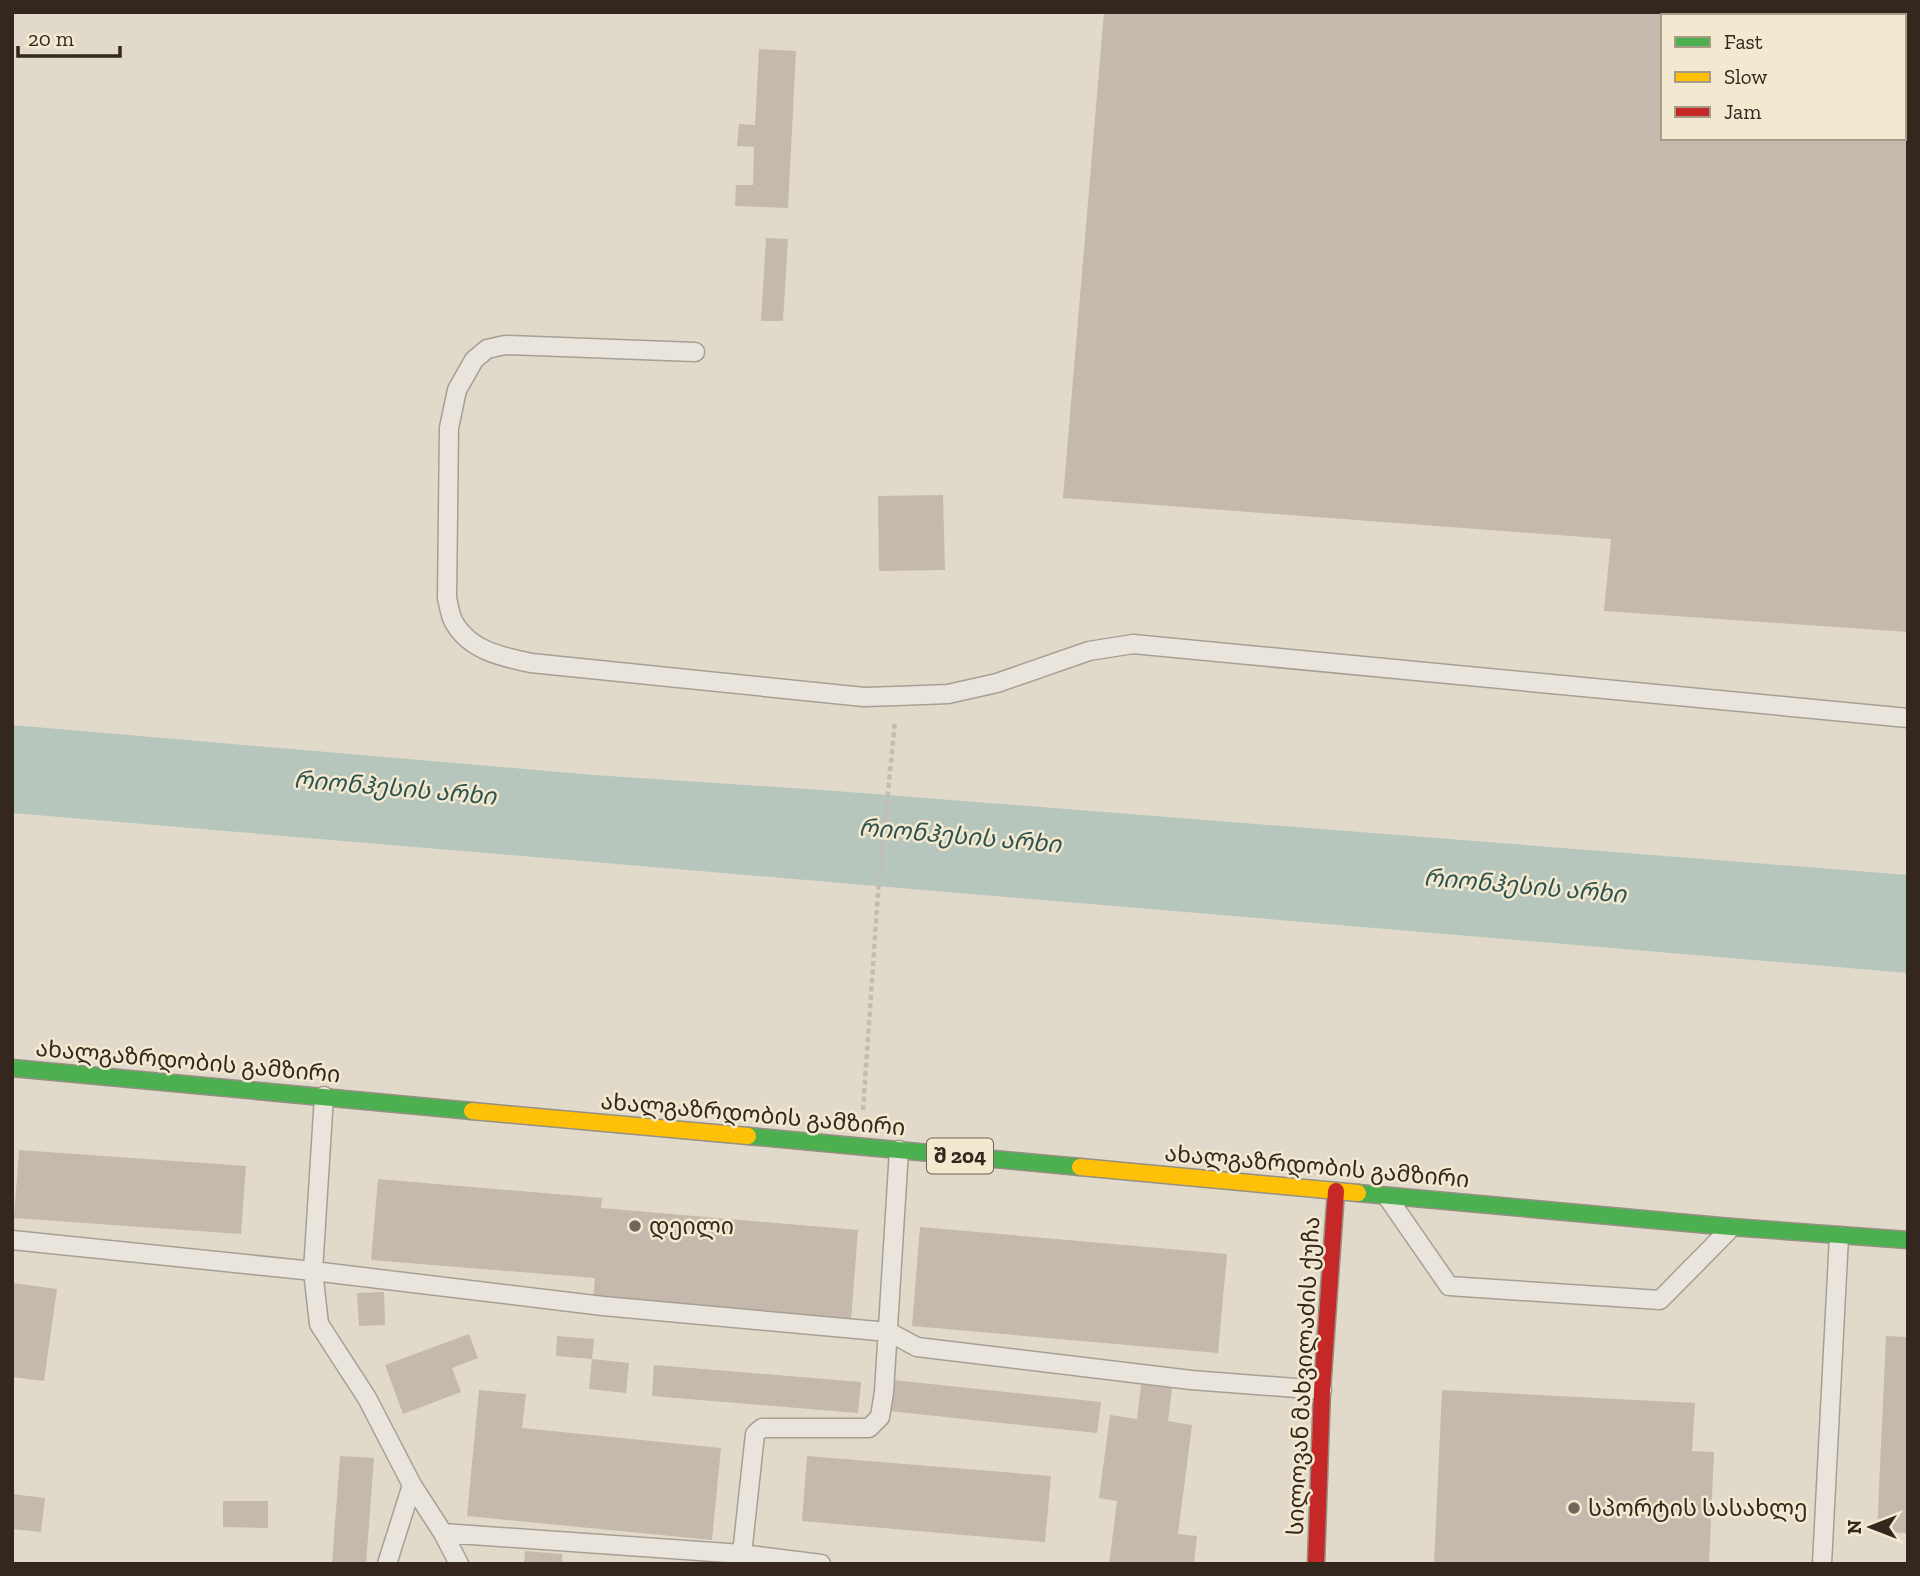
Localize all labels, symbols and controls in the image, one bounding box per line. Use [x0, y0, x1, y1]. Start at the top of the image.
scale bar [18, 14, 119, 58]
legend [1661, 14, 1906, 140]
text: 20 m [28, 26, 74, 51]
text: Fast [1724, 29, 1763, 54]
text: Slow [1724, 64, 1767, 89]
text: Jam [1724, 99, 1761, 124]
water label: რიონჰესის არხი [293, 764, 498, 811]
water label: რიონჰესის არხი [858, 812, 1063, 859]
water label: რიონჰესის არხი [1423, 862, 1628, 909]
street label: ახალგაზრდობის გამზირი [34, 1034, 342, 1088]
street label: ახალგაზრდობის გამზირი [599, 1087, 907, 1141]
road number: შ 204 [927, 1138, 993, 1174]
street label: ახალგაზრდობის გამზირი [1163, 1139, 1471, 1193]
place label: დეილი [649, 1212, 734, 1240]
street label: სილოვან მახვილაძის ქუჩა [1281, 1216, 1325, 1536]
marker: დეილი [627, 1218, 643, 1234]
north arrow [1836, 1492, 1906, 1562]
place label: სპორტის სასახლე [1588, 1494, 1807, 1522]
marker: სპორტის სასახლე [1566, 1500, 1582, 1516]
text: N [1843, 1520, 1866, 1534]

